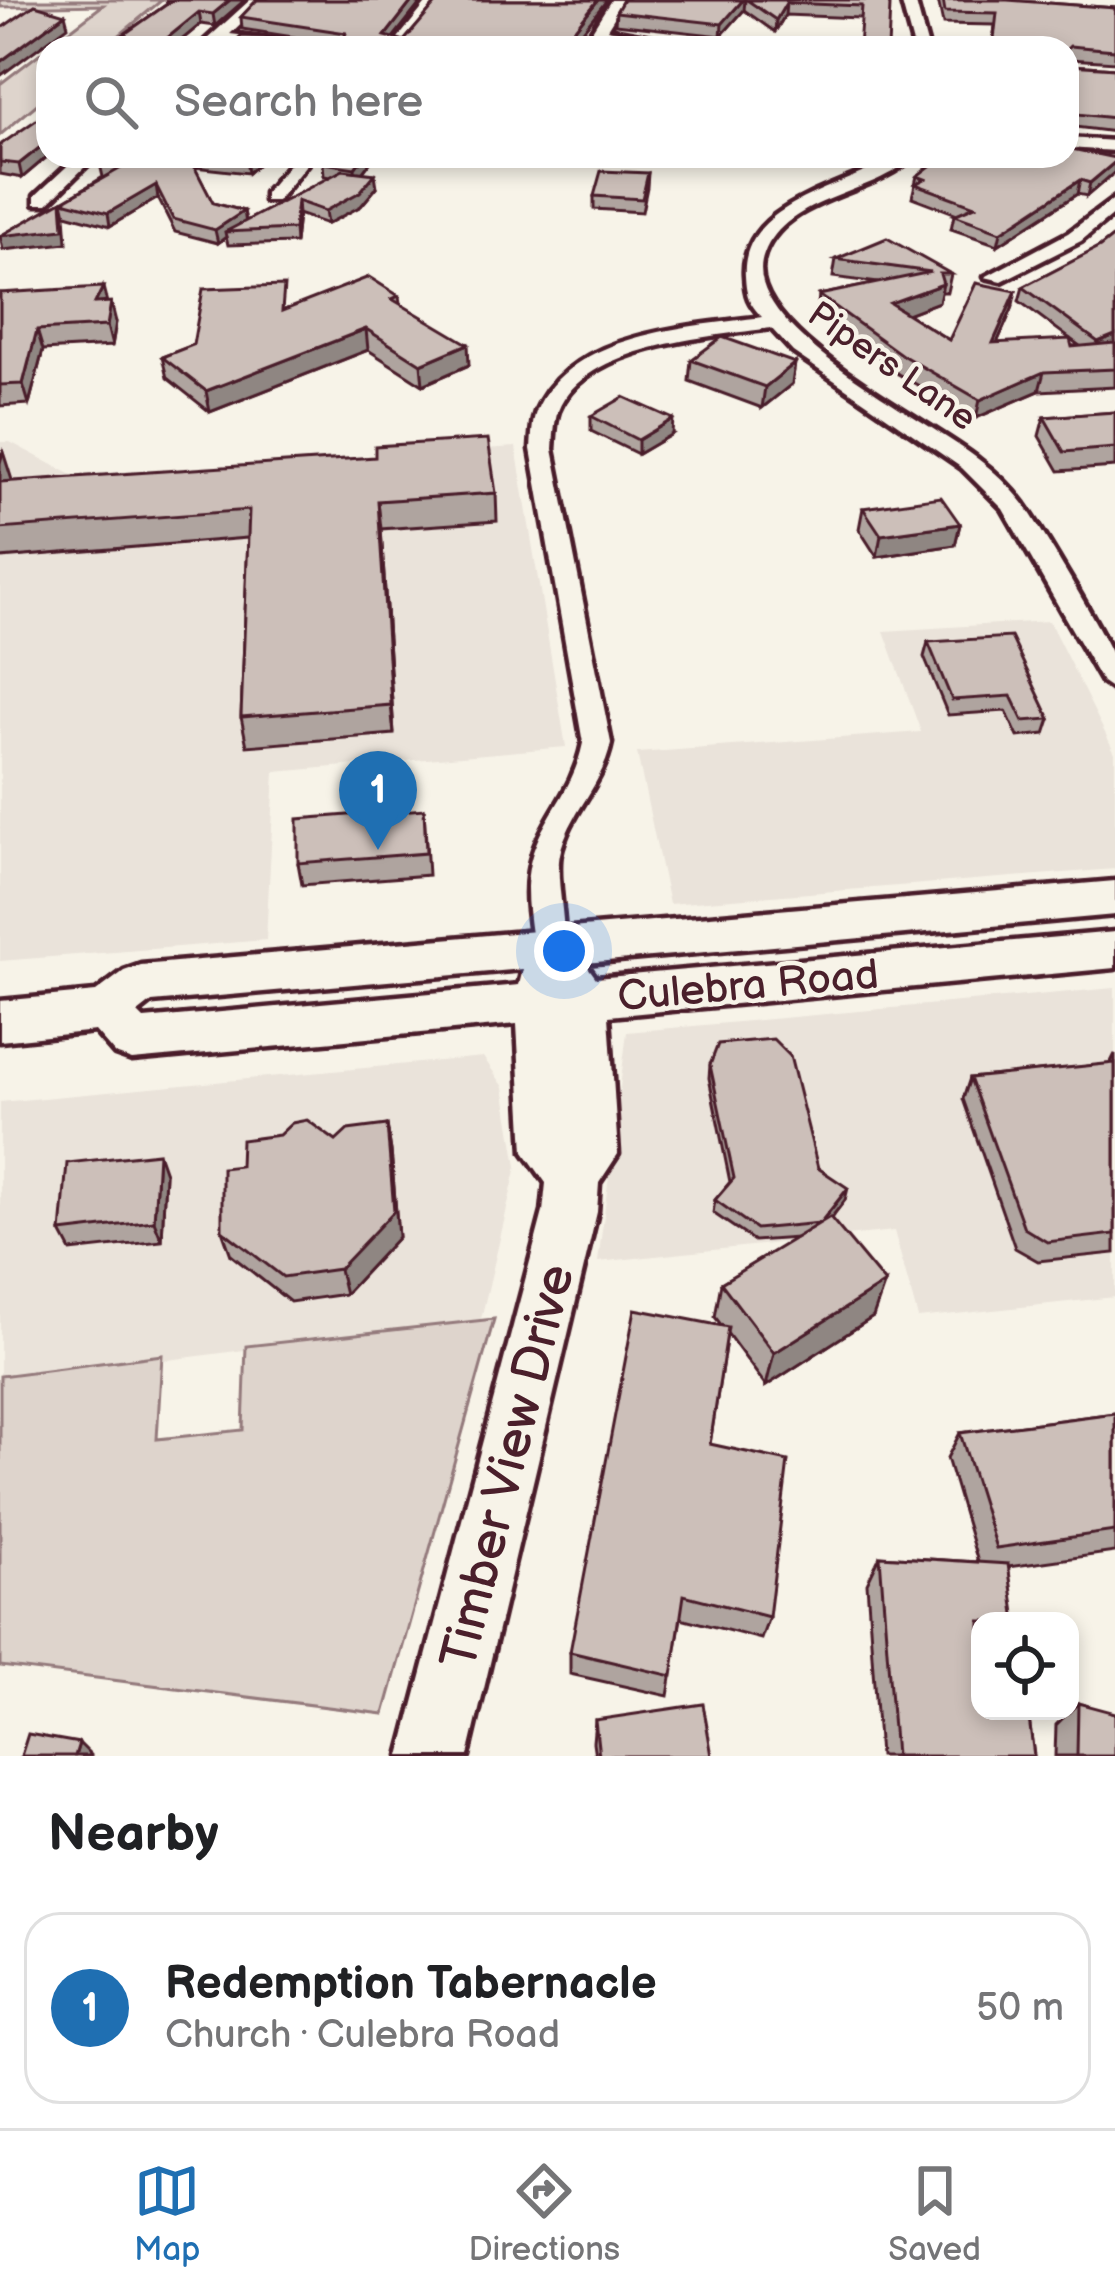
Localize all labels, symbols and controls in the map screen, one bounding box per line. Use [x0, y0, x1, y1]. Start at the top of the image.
search box [36, 36, 1079, 168]
icon: search [78, 69, 144, 135]
text: Search here [174, 75, 423, 130]
street label: Pipers Lane [799, 293, 984, 441]
pin: 1 [339, 751, 417, 850]
your location [534, 921, 594, 981]
street label: Culebra Road [616, 950, 881, 1023]
street label: Timber View Drive [429, 1258, 588, 1675]
map controls [971, 1612, 1079, 1720]
button: locate [971, 1612, 1079, 1720]
text: Nearby [48, 1804, 219, 1865]
text: Redemption Tabernacle [165, 1957, 657, 2012]
text: 1 [82, 1985, 98, 2032]
text: 50 m [976, 1985, 1064, 2032]
text: Church · Culebra Road [165, 2012, 560, 2059]
tab: Map [134, 2158, 200, 2270]
tab: Directions [469, 2158, 620, 2270]
tab: Saved [888, 2158, 981, 2270]

